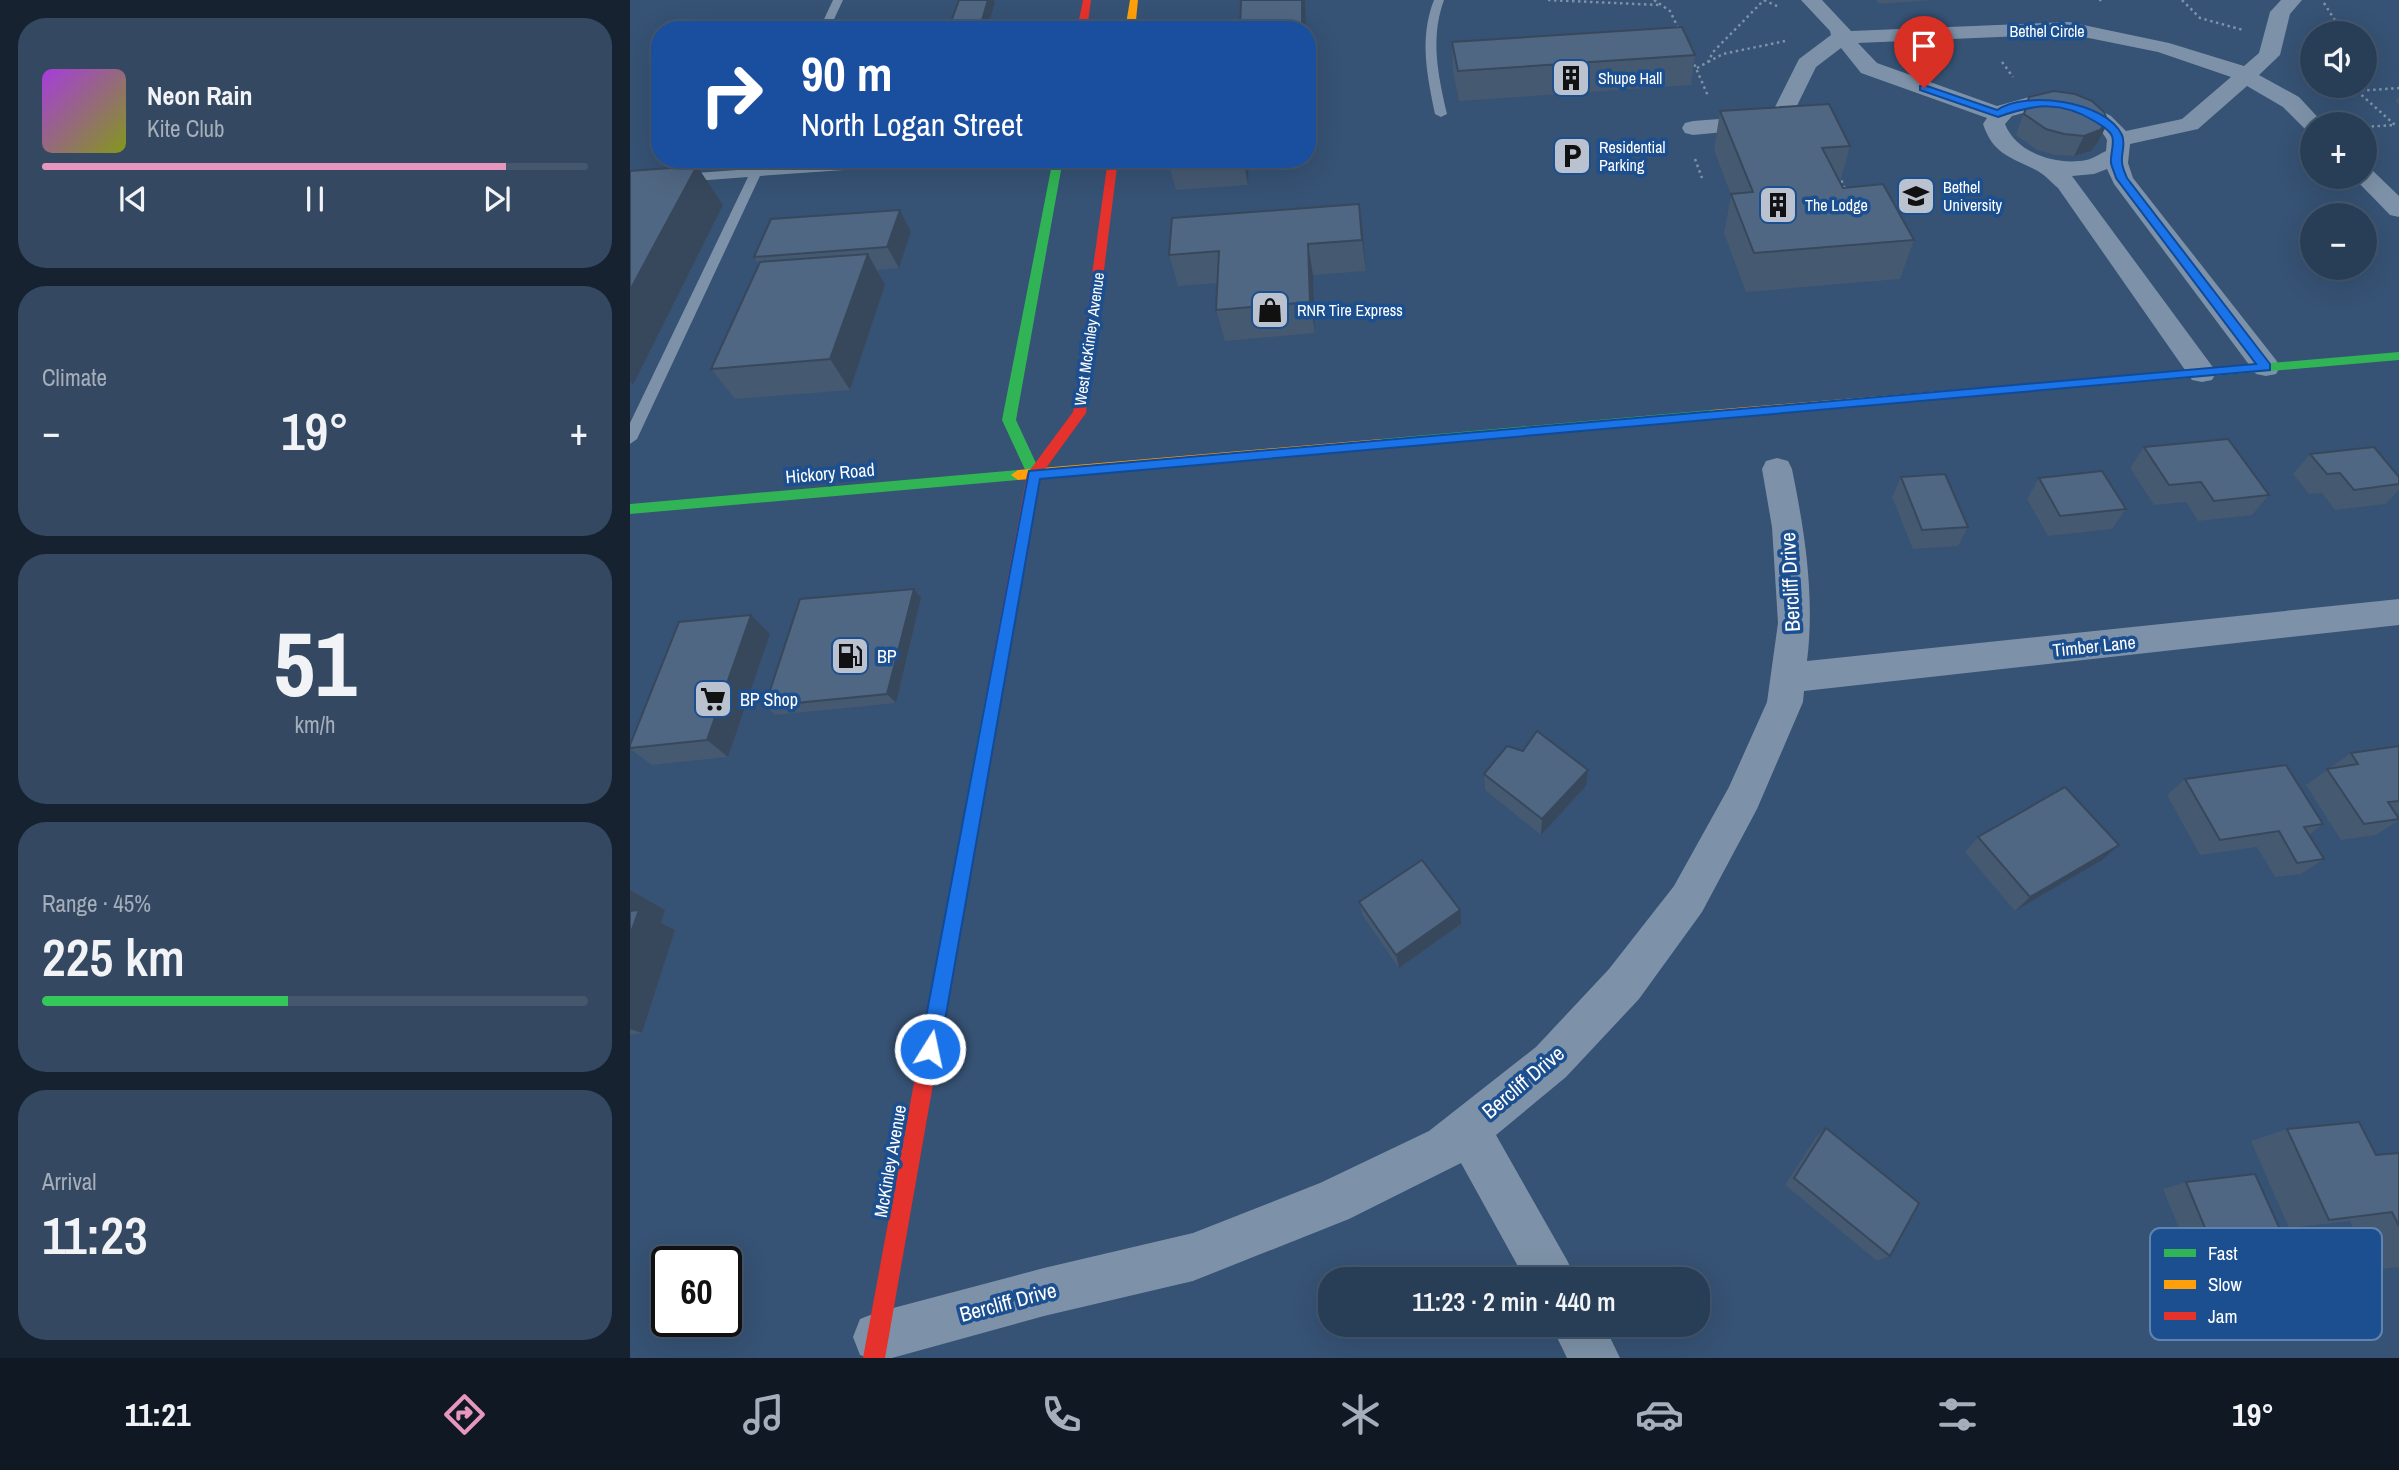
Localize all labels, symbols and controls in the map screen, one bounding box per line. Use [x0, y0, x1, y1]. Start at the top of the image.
pin [1894, 16, 1954, 88]
street label: Bethel Circle [2009, 20, 2085, 42]
map controls [2300, 21, 2377, 280]
button: sound [2300, 21, 2377, 98]
icon: arrive [1905, 27, 1943, 65]
text: 90 m [801, 40, 893, 106]
icon: right [686, 49, 777, 140]
building icon: Shupe Hall [1550, 57, 1592, 99]
place label: Shupe Hall [1598, 67, 1662, 89]
text: Neon Rain [147, 78, 252, 113]
text: North Logan Street [801, 103, 1023, 146]
button: + [2300, 112, 2377, 189]
text: Kite Club [147, 113, 225, 144]
parking icon: Residential Parking [1551, 135, 1593, 177]
place label: Residential Parking [1599, 136, 1665, 176]
school or university icon: Bethel University [1895, 175, 1937, 217]
place label: Bethel University [1943, 176, 2002, 216]
icon: previous [114, 180, 152, 218]
icon: pause [296, 180, 334, 218]
icon: next [478, 180, 516, 218]
building icon: The Lodge [1757, 184, 1799, 226]
place label: The Lodge [1805, 194, 1868, 216]
button: − [2300, 203, 2377, 280]
street label: West McKinley Avenue [1069, 271, 1109, 407]
shop icon: RNR Tire Express [1249, 289, 1291, 331]
place label: RNR Tire Express [1297, 299, 1403, 321]
text: Climate [42, 362, 107, 393]
text: 19° [281, 396, 349, 466]
text: − [42, 406, 60, 457]
text: + [570, 406, 588, 457]
street label: Hickory Road [784, 457, 876, 489]
street label: Bercliff Drive [1773, 532, 1807, 632]
text: 51 [274, 602, 357, 724]
street label: Timber Lane [2051, 629, 2137, 663]
fuel station icon: BP [829, 635, 871, 677]
place label: BP [877, 644, 897, 669]
supermarket icon: BP Shop [692, 678, 734, 720]
place label: BP Shop [740, 687, 798, 712]
text: km/h [295, 709, 335, 740]
text: Range · 45% [42, 888, 151, 919]
text: 225 km [42, 922, 185, 992]
position arrow [893, 1012, 967, 1086]
street label: Bercliff Drive [1476, 1039, 1570, 1125]
street label: McKinley Avenue [868, 1103, 912, 1219]
text: Arrival [42, 1166, 97, 1197]
text: 11:23 [42, 1200, 148, 1270]
legend [2150, 1228, 2382, 1340]
text: Fast [2208, 1240, 2238, 1266]
speed limit sign: 60 [651, 1246, 742, 1337]
text: Slow [2208, 1271, 2243, 1297]
street label: Bercliff Drive [956, 1275, 1060, 1329]
text: 11:23 · 2 min · 440 m [1412, 1284, 1616, 1319]
text: Jam [2208, 1303, 2237, 1329]
icon: directions [440, 1390, 489, 1439]
icon: music [739, 1390, 788, 1439]
icon: phone [1037, 1390, 1086, 1439]
icon: climate [1336, 1390, 1385, 1439]
icon: car [1635, 1390, 1684, 1439]
icon: filters [1933, 1390, 1982, 1439]
text: 11:21 [125, 1393, 191, 1436]
text: 19° [2232, 1393, 2274, 1436]

